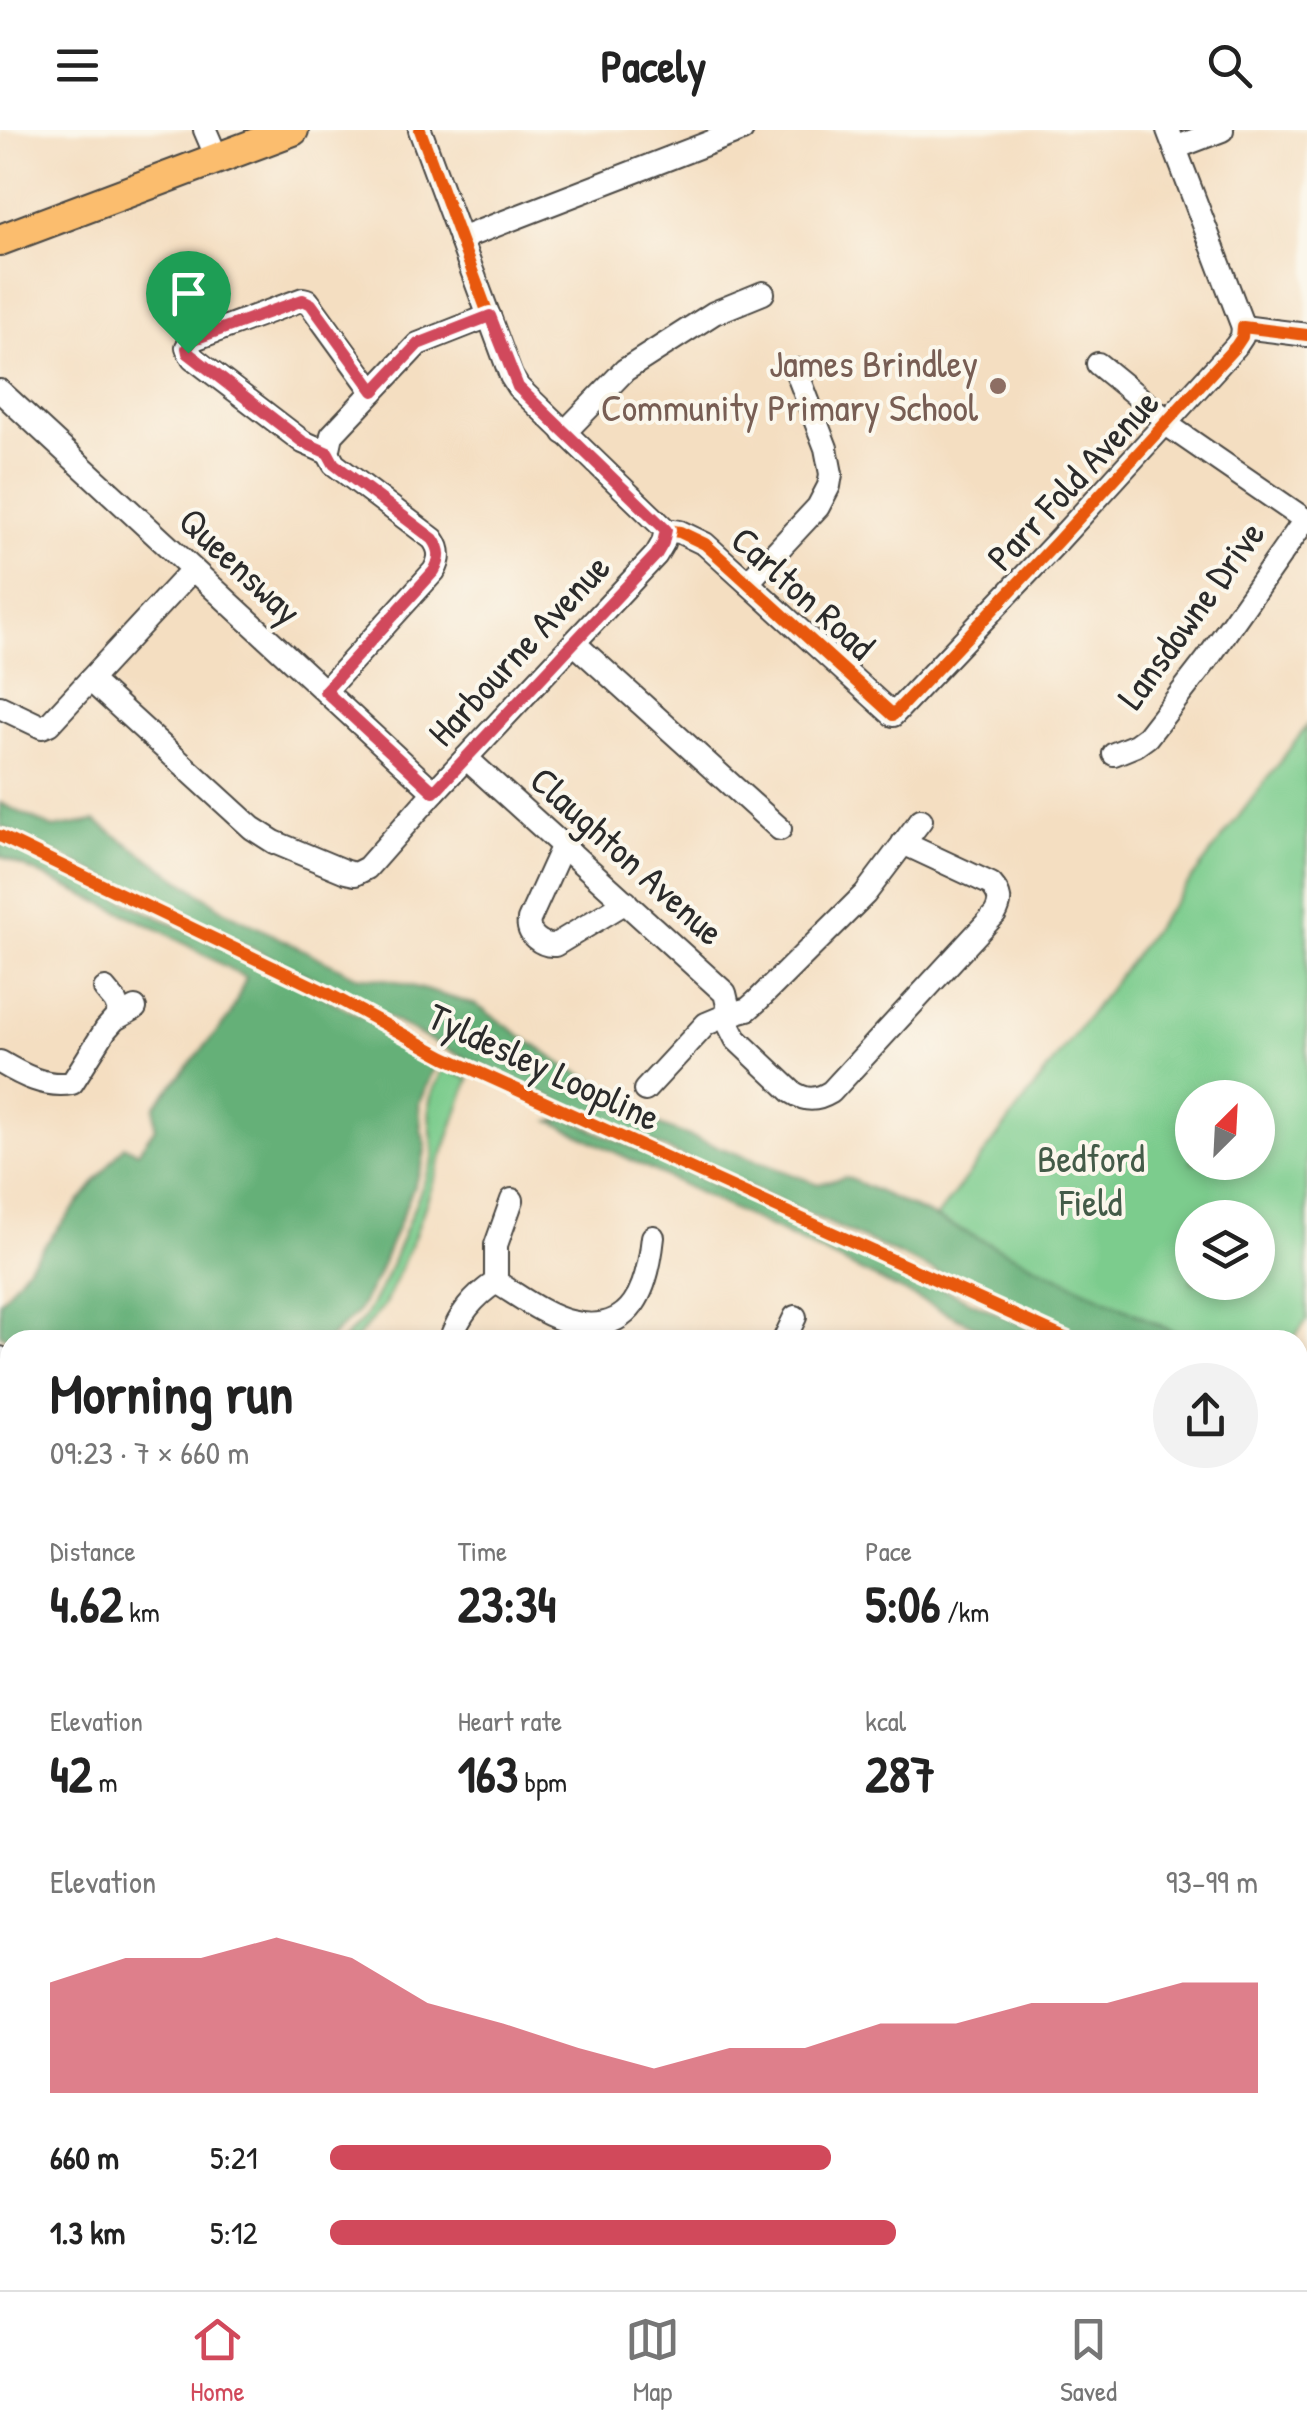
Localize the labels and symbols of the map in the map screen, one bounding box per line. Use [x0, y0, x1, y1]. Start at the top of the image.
pin [146, 251, 231, 354]
place label: James Brindley Community Primary School [601, 337, 979, 433]
marker: James Brindley Community Primary School [987, 375, 1009, 397]
street label: Parr Fold Avenue [975, 377, 1170, 581]
street label: Queensway [168, 495, 314, 636]
street label: Lansdowne Drive [1104, 510, 1276, 719]
street label: Carlton Road [720, 514, 887, 671]
street label: Harbourne Avenue [416, 542, 621, 757]
street label: Claughton Avenue [519, 754, 736, 956]
street label: Tyldesley Loopline [420, 990, 669, 1143]
north arrow [1175, 1080, 1275, 1180]
park label: Bedford Field [1037, 1132, 1145, 1228]

